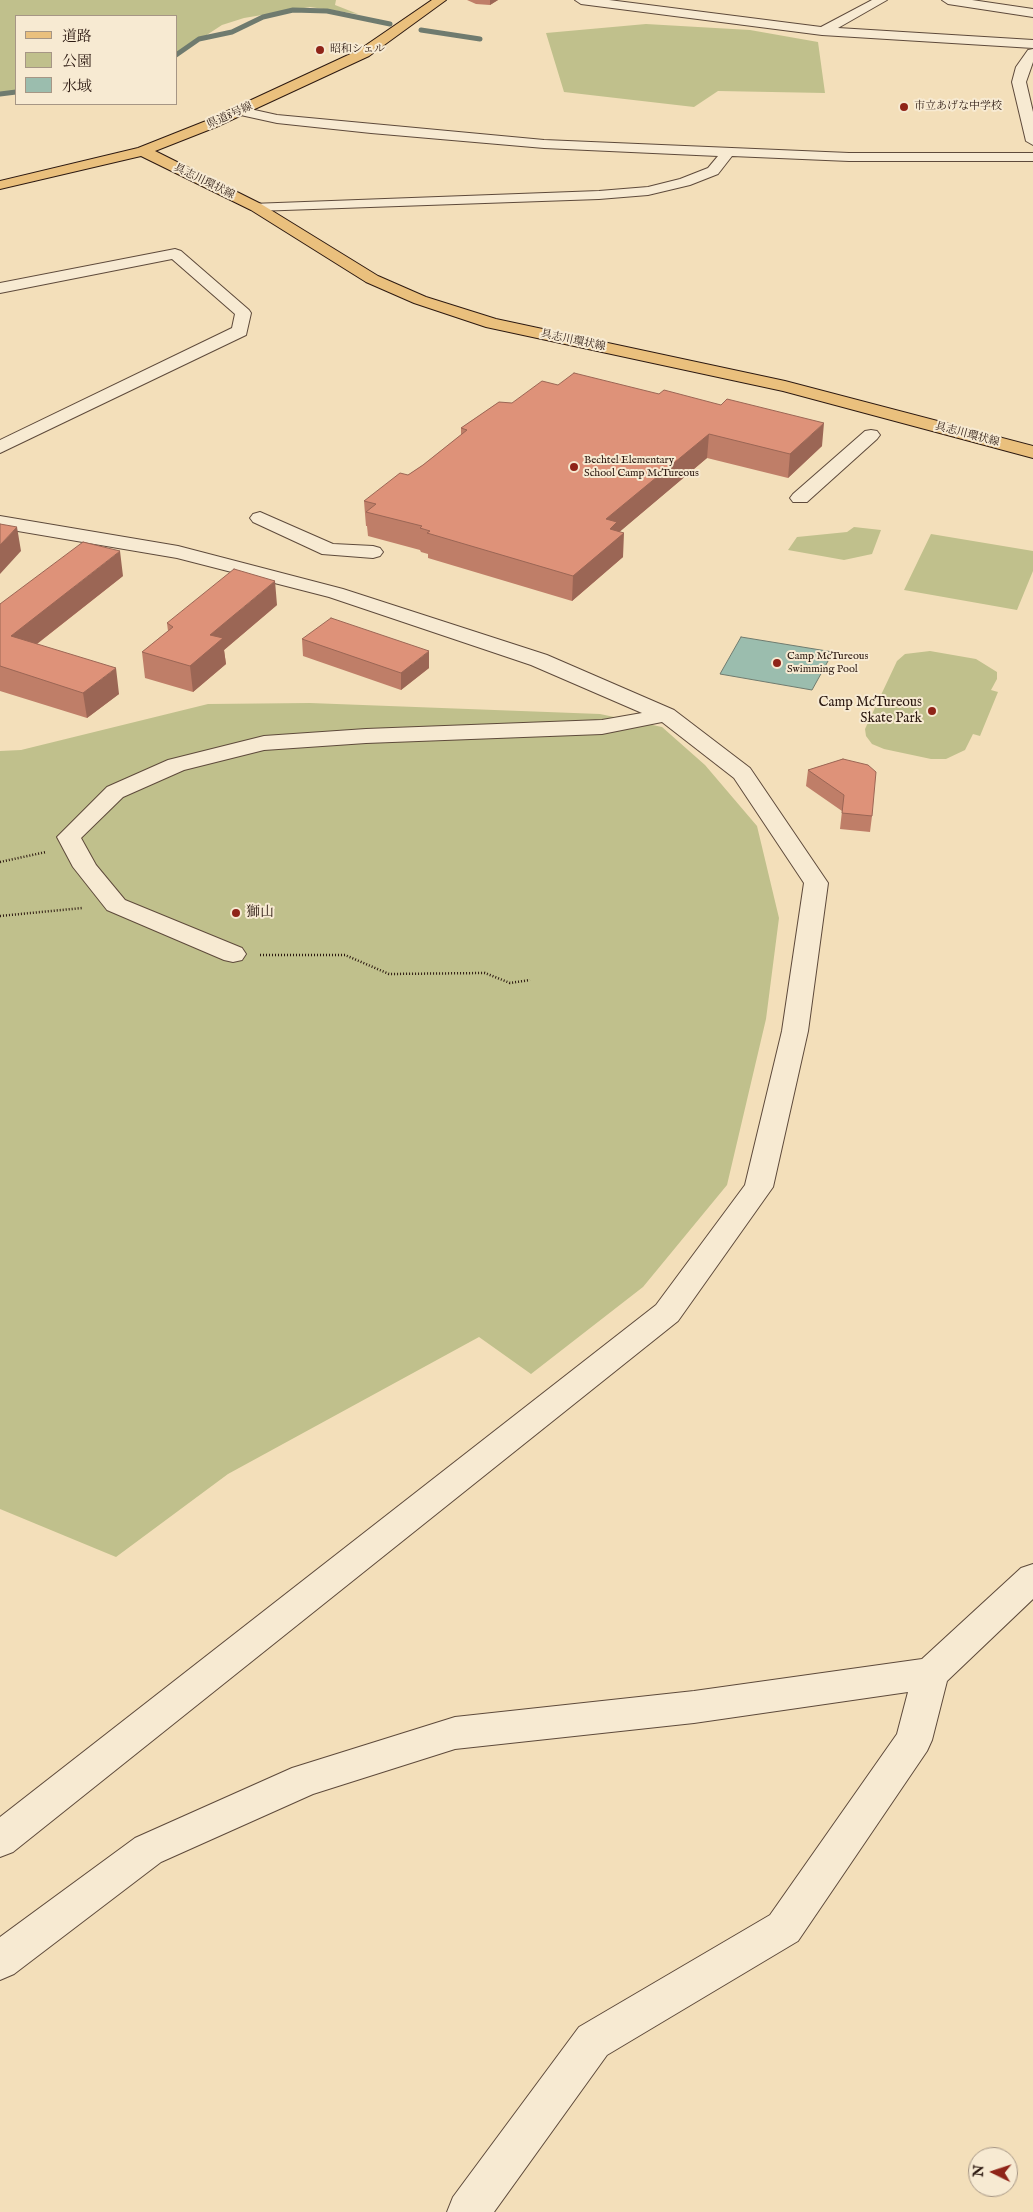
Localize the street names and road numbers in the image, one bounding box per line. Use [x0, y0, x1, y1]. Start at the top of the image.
street label: 県道8号線 [205, 100, 255, 132]
street label: 具志川環状線 [171, 162, 237, 202]
street label: 具志川環状線 [539, 328, 607, 354]
street label: 具志川環状線 [933, 420, 1001, 450]

